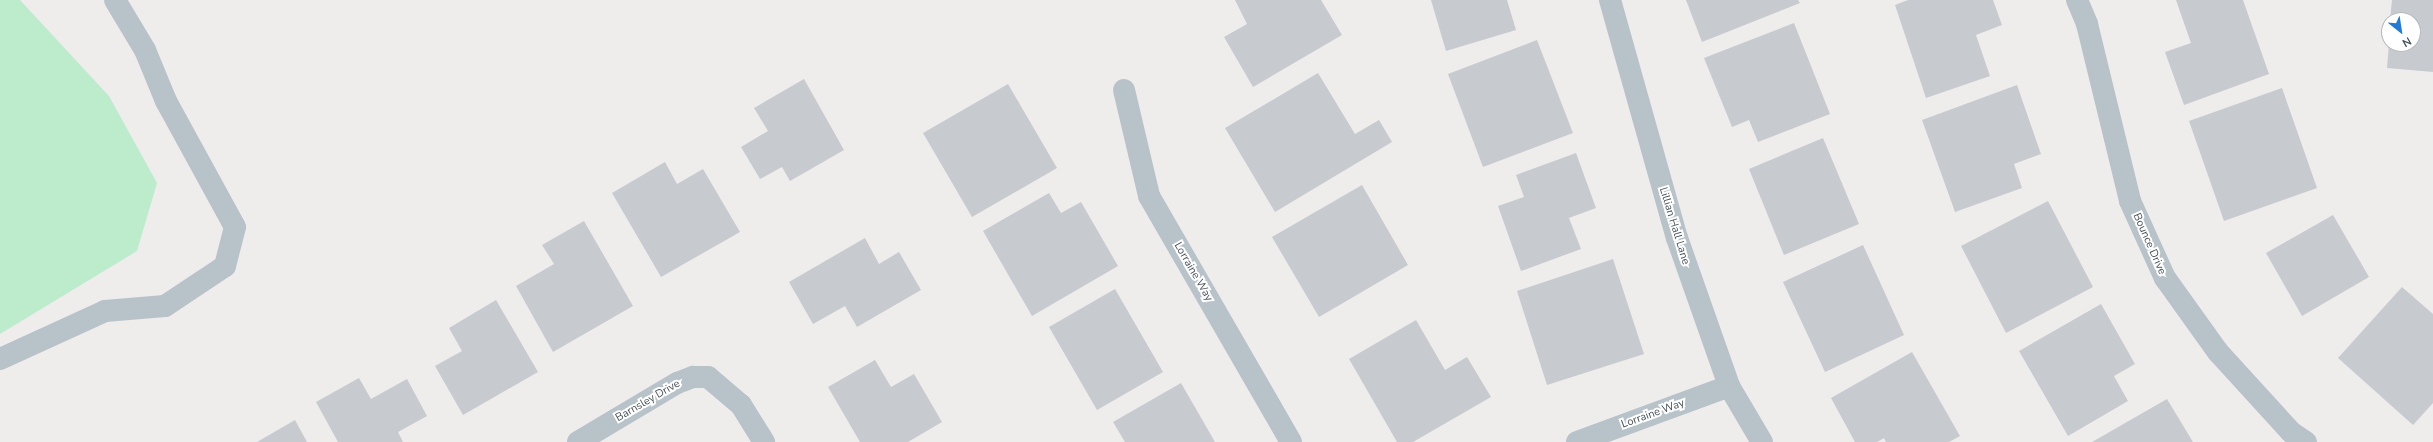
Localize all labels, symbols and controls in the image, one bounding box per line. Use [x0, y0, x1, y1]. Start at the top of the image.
north arrow [2381, 12, 2421, 52]
text: N [2399, 33, 2414, 51]
street label: Lillian Hall Lane [1656, 186, 1692, 266]
street label: Bounce Drive [2130, 211, 2168, 277]
street label: Lorraine Way [1171, 240, 1215, 304]
street label: Barnsley Drive [613, 377, 683, 425]
street label: Lorraine Way [1620, 396, 1686, 432]

